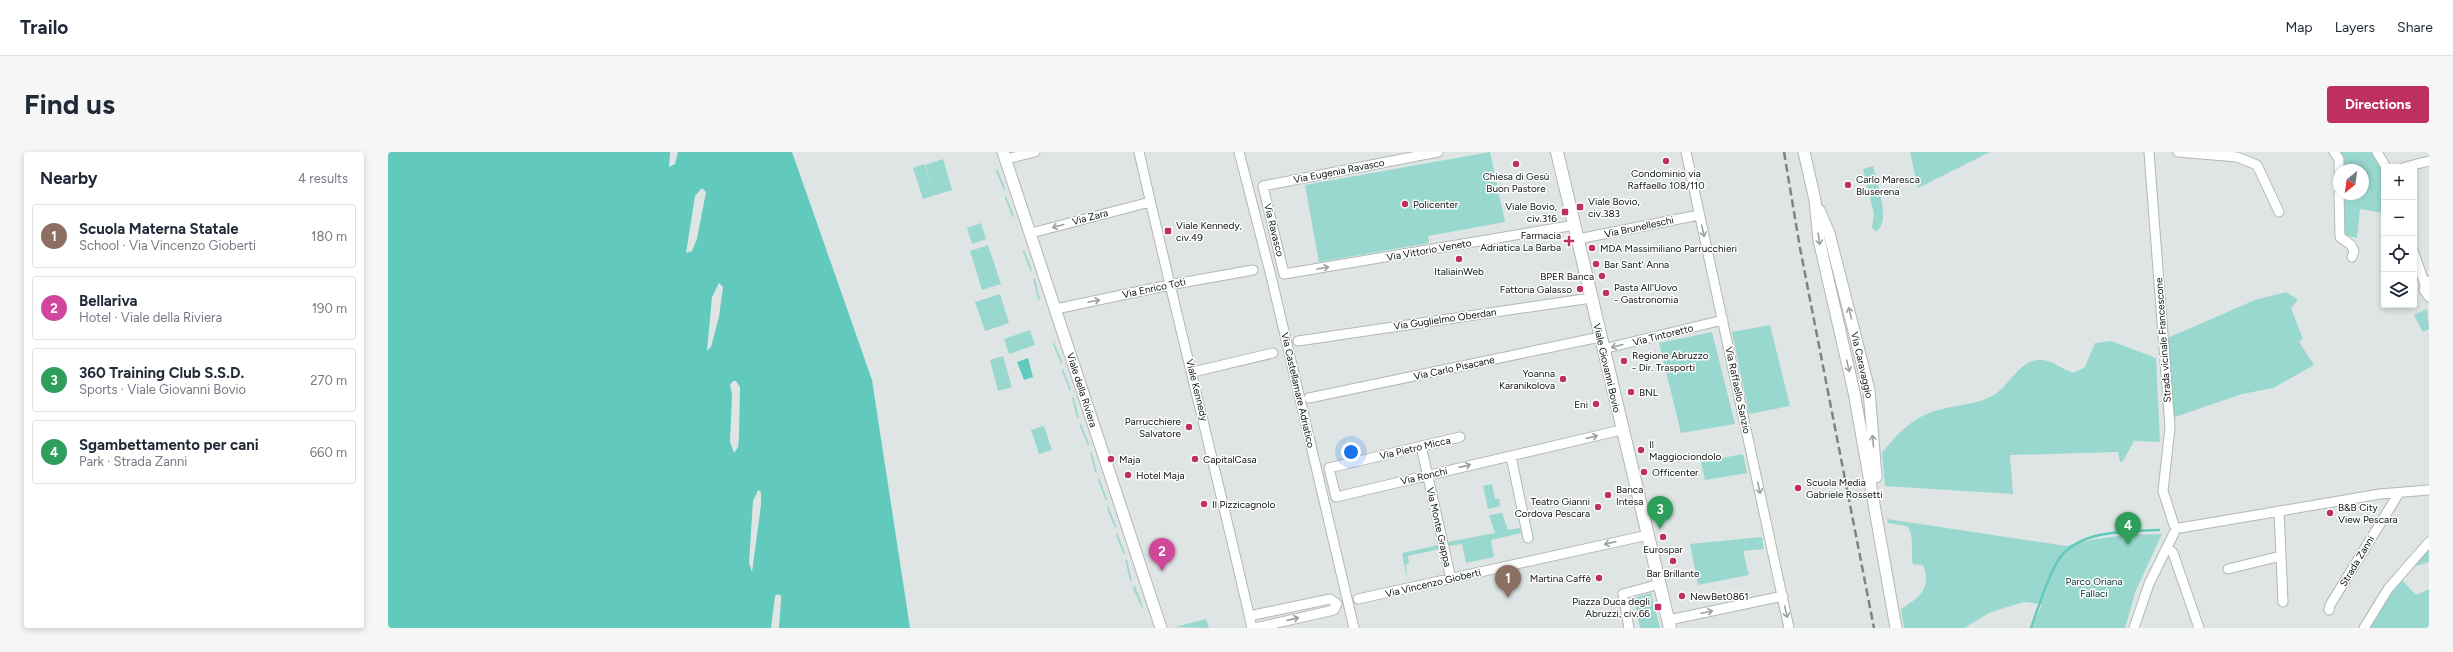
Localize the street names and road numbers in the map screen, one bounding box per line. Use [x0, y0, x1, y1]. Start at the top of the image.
street label: Via Eugenia Ravasco [1292, 156, 1386, 186]
street label: Via Ravasco [1261, 202, 1287, 258]
street label: Via Zara [1071, 206, 1109, 228]
street label: Via Brunelleschi [1603, 213, 1675, 241]
street label: Via Vittorio Veneto [1386, 236, 1473, 264]
street label: Via Enrico Toti [1121, 275, 1187, 301]
street label: Strada vicinale Francescone [2152, 277, 2174, 403]
street label: Via Guglielmo Oberdan [1393, 305, 1498, 333]
street label: Via Tintoretto [1631, 321, 1695, 349]
street label: Viale Giovanni Bovio [1590, 322, 1624, 414]
street label: Via Castellamare Adriatico [1278, 331, 1318, 449]
street label: Via Caravaggio [1848, 331, 1876, 400]
street label: Via Raffaello Sanzio [1722, 345, 1754, 435]
street label: Viale della Riviera [1064, 351, 1100, 429]
street label: Via Carlo Pisacane [1412, 353, 1496, 383]
street label: Viale Kennedy [1183, 358, 1211, 423]
street label: Via Pietro Micca [1378, 434, 1452, 462]
street label: Via Ronchi [1399, 464, 1449, 488]
street label: Via Monte Grappa [1424, 486, 1454, 568]
street label: Strada Zanni [2337, 533, 2377, 589]
street label: Via Vincenzo Gioberti [1384, 566, 1482, 600]

